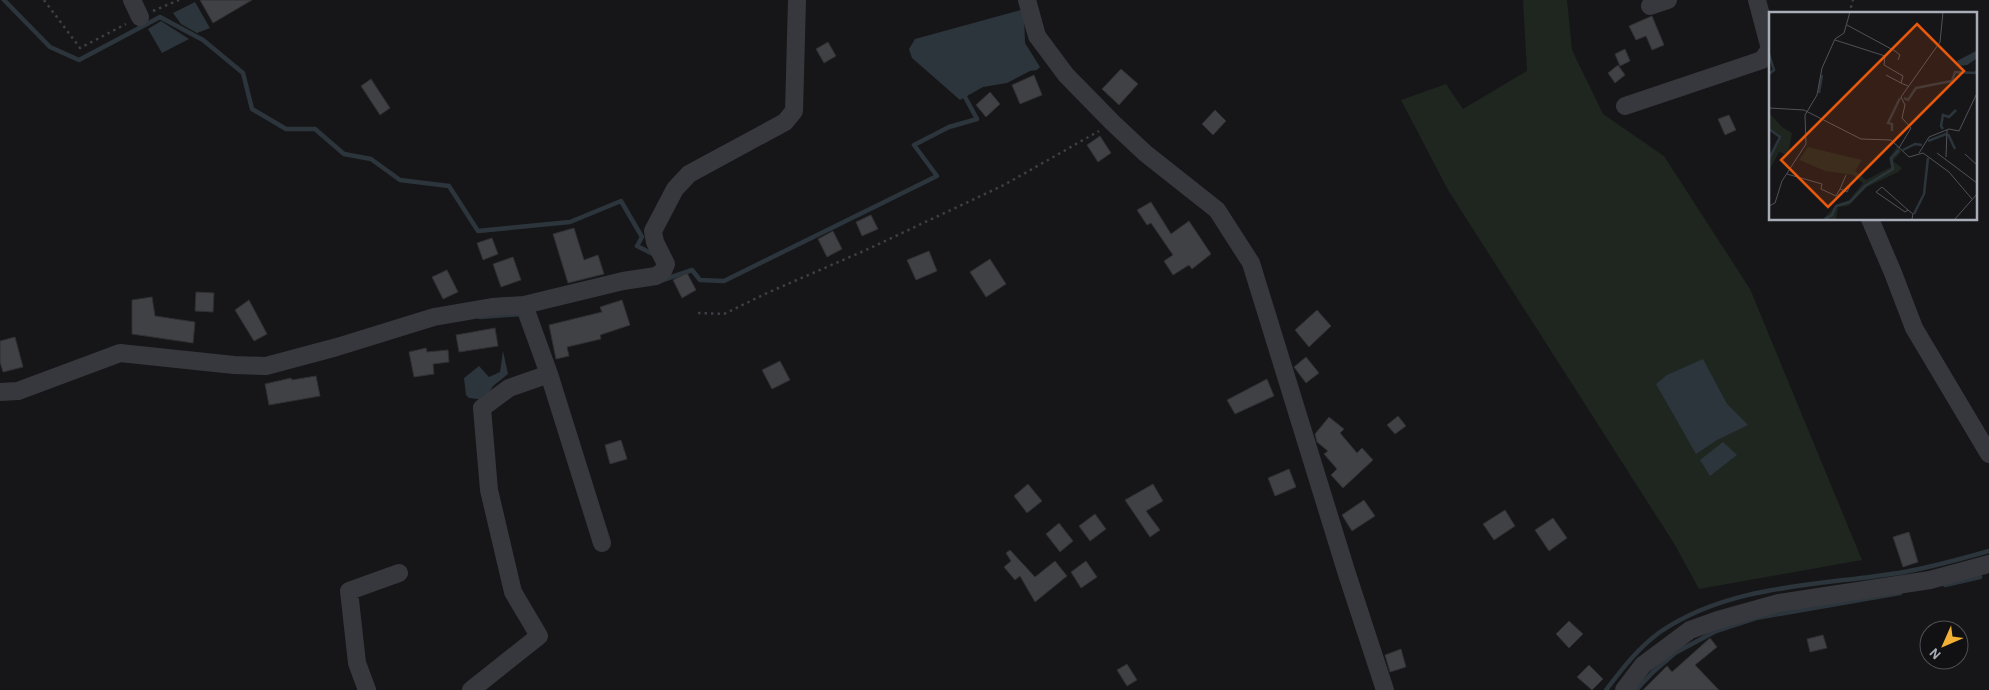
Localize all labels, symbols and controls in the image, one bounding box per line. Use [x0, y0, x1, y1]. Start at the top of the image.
inset map [1769, 12, 1976, 220]
north arrow [1919, 620, 1969, 670]
text: N [1927, 645, 1944, 662]

